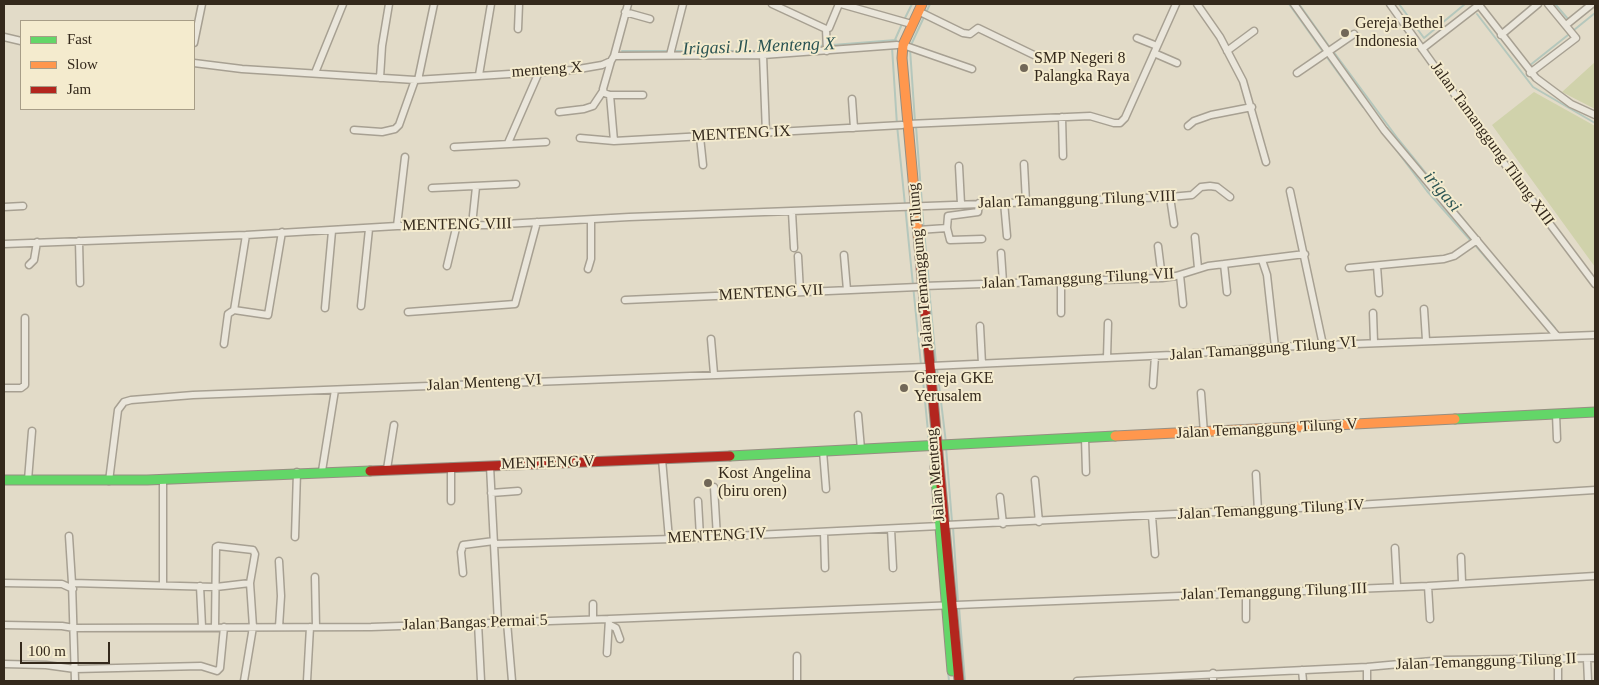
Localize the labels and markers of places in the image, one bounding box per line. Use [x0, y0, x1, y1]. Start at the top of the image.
place label: Gereja Bethel Indonesia [1355, 14, 1443, 52]
marker: Gereja Bethel Indonesia [1339, 27, 1351, 39]
place label: SMP Negeri 8 Palangka Raya [1034, 49, 1130, 87]
marker: SMP Negeri 8 Palangka Raya [1018, 62, 1030, 74]
place label: Gereja GKE Yerusalem [914, 369, 994, 407]
marker: Gereja GKE Yerusalem [898, 382, 910, 394]
place label: Kost Angelina (biru oren) [718, 464, 811, 502]
marker: Kost Angelina (biru oren) [702, 477, 714, 489]

